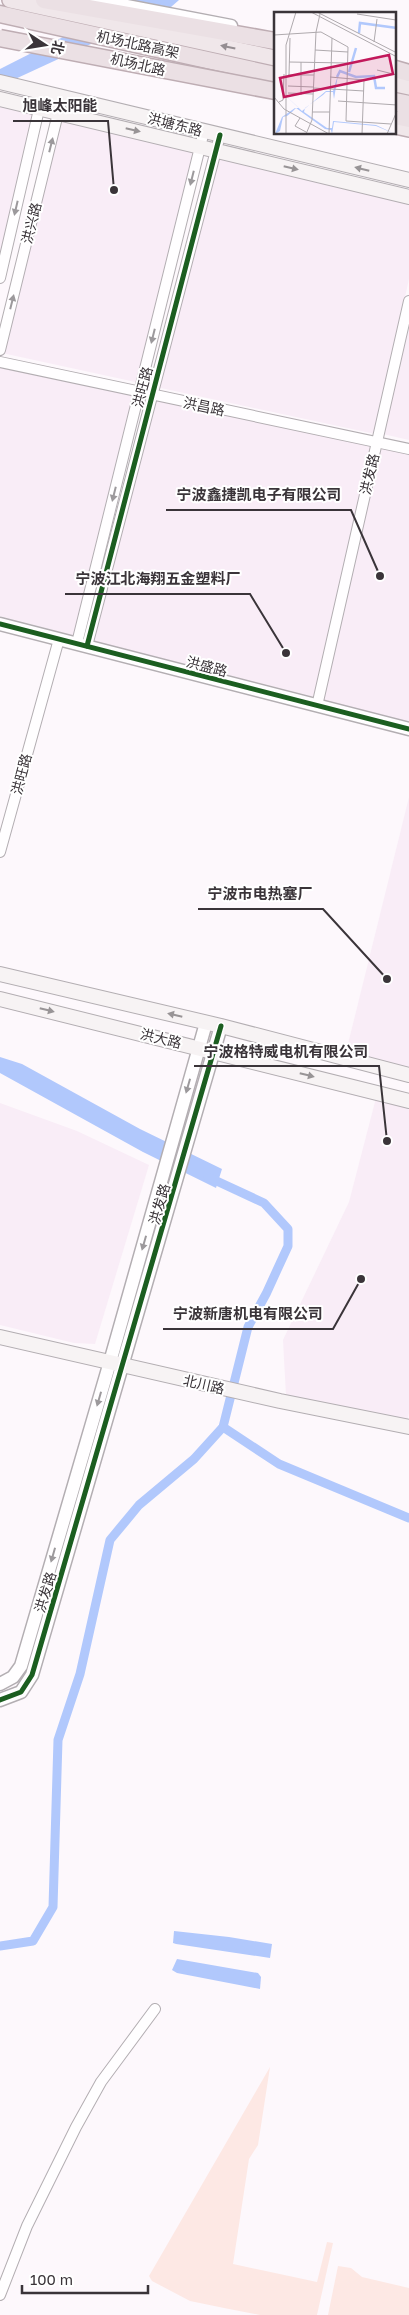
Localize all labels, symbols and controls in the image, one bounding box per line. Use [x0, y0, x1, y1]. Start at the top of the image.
inset map [274, 12, 396, 135]
north arrow [20, 20, 70, 70]
street label: 机场北路高架 [95, 27, 181, 61]
text: 北 [48, 39, 68, 56]
one-way arrow [220, 43, 235, 51]
street label: 机场北路 [109, 49, 167, 79]
callout: 旭峰太阳能 [13, 91, 108, 121]
text: 旭峰太阳能 [22, 96, 98, 114]
street label: 洪塘东路 [146, 109, 204, 139]
one-way arrow [125, 126, 140, 134]
one-way arrow [47, 137, 55, 152]
one-way arrow [283, 164, 298, 172]
one-way arrow [354, 165, 369, 173]
one-way arrow [188, 171, 196, 186]
one-way arrow [12, 200, 20, 215]
street label: 洪兴路 [18, 201, 44, 245]
one-way arrow [8, 295, 16, 310]
one-way arrow [149, 328, 157, 343]
street label: 洪旺路 [128, 365, 156, 409]
street label: 洪昌路 [182, 393, 226, 419]
street label: 洪发路 [356, 452, 382, 496]
callout: 宁波鑫捷凯电子有限公司 [166, 480, 351, 510]
text: 宁波鑫捷凯电子有限公司 [176, 485, 342, 503]
one-way arrow [110, 486, 118, 501]
callout: 宁波江北海翔五金塑料厂 [65, 564, 250, 594]
text: 宁波江北海翔五金塑料厂 [75, 569, 241, 587]
street label: 洪盛路 [185, 652, 229, 680]
street label: 洪旺路 [7, 752, 35, 796]
callout: 宁波市电热塞厂 [198, 879, 323, 909]
text: 宁波市电热塞厂 [207, 884, 313, 902]
one-way arrow [40, 1007, 55, 1015]
one-way arrow [168, 1011, 183, 1019]
street label: 洪大路 [139, 1025, 183, 1051]
callout: 宁波格特威电机有限公司 [194, 1036, 379, 1066]
text: 宁波格特威电机有限公司 [203, 1042, 369, 1060]
one-way arrow [299, 1071, 314, 1079]
one-way arrow [183, 1079, 191, 1094]
street label: 洪发路 [145, 1181, 173, 1227]
one-way arrow [139, 1235, 147, 1250]
callout: 宁波新唐机电有限公司 [163, 1299, 333, 1329]
text: 宁波新唐机电有限公司 [173, 1304, 323, 1322]
street label: 北川路 [182, 1371, 226, 1397]
one-way arrow [95, 1392, 103, 1407]
one-way arrow [49, 1548, 57, 1563]
street label: 洪发路 [31, 1569, 59, 1615]
scale bar [22, 2262, 149, 2294]
text: 100 m [30, 2270, 73, 2288]

